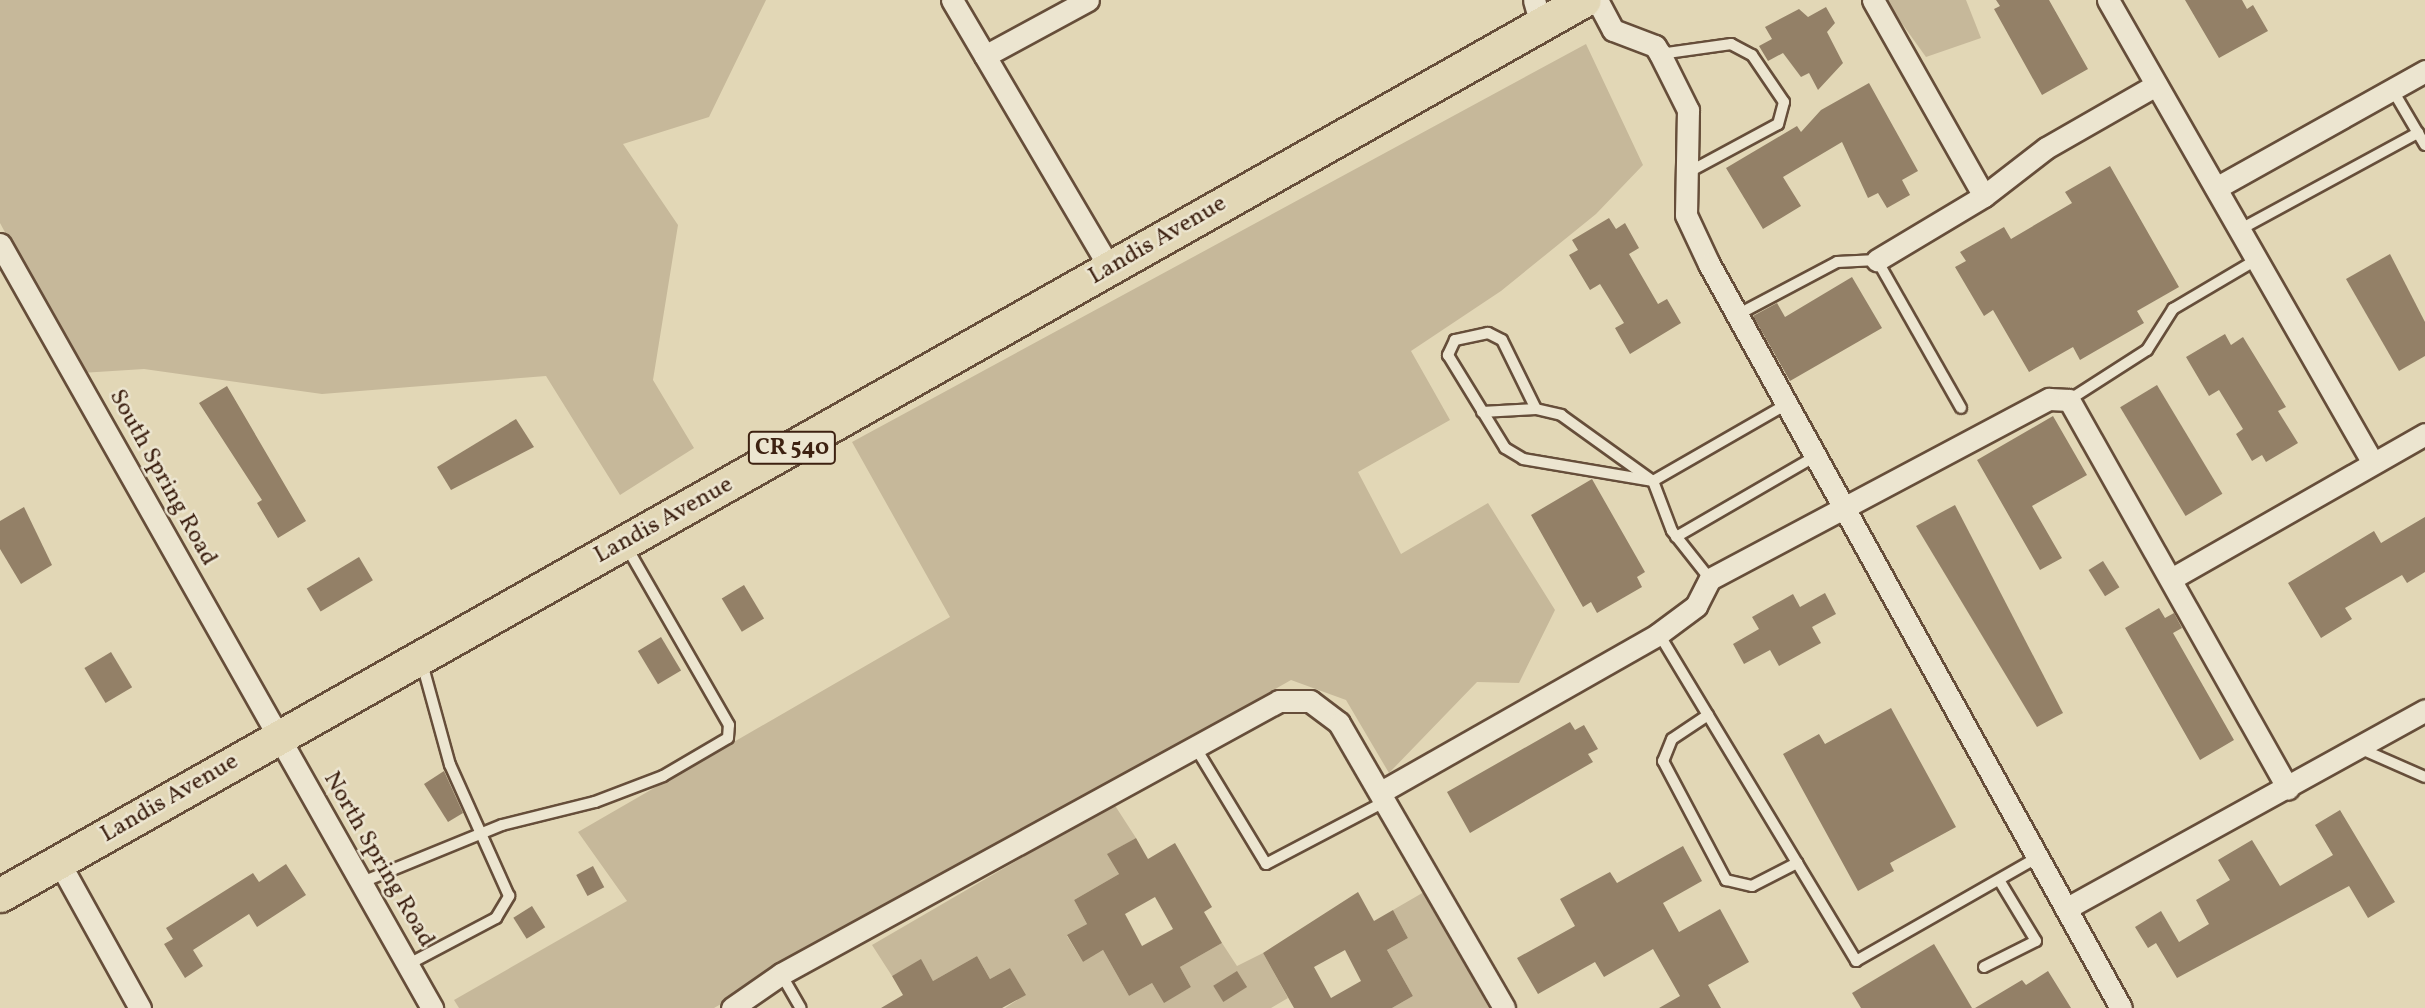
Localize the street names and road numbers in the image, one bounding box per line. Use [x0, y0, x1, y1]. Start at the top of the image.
street label: Landis Avenue [1084, 190, 1232, 292]
street label: South Spring Road [102, 385, 222, 571]
road number: CR 540 [746, 428, 838, 468]
street label: Landis Avenue [590, 471, 738, 571]
street label: Landis Avenue [96, 748, 244, 850]
street label: North Spring Road [316, 767, 440, 953]

